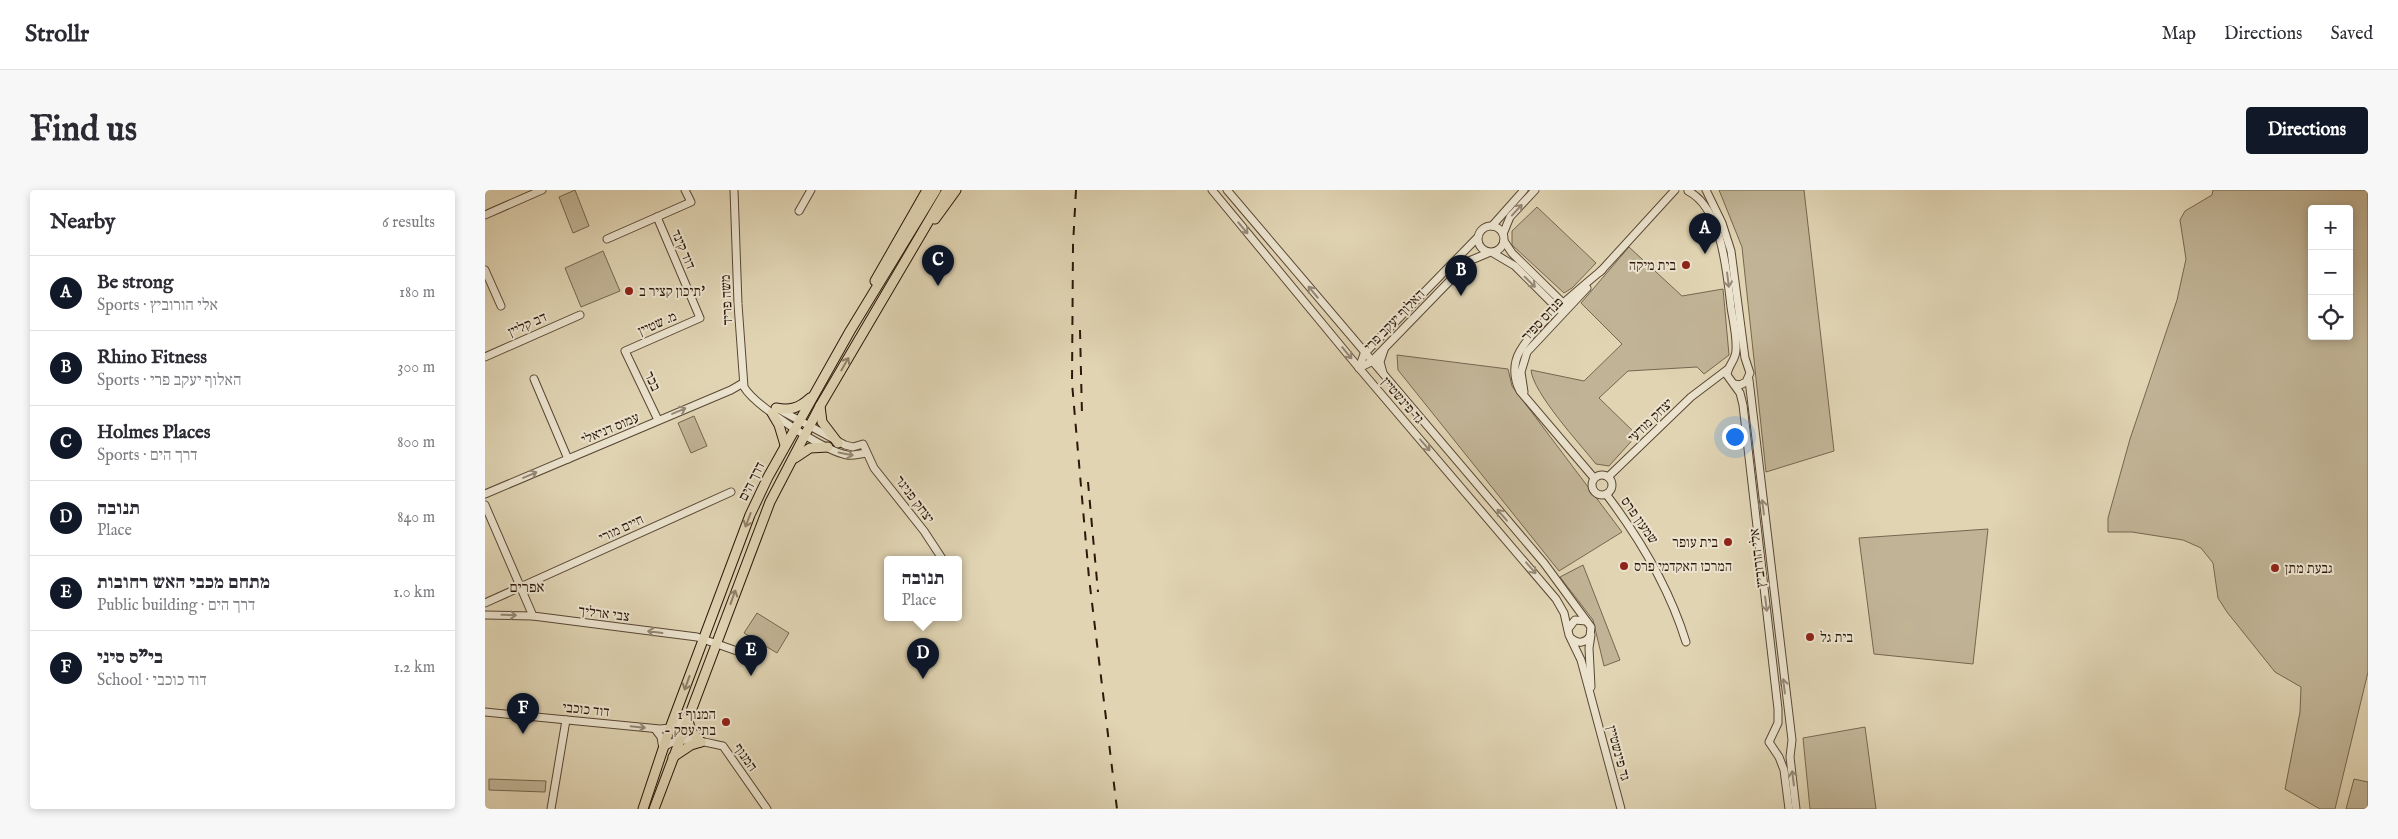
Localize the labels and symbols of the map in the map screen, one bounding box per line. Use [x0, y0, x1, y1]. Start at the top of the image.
one-way arrow [1511, 204, 1522, 217]
pin: A [1689, 213, 1721, 254]
one-way arrow [1238, 221, 1249, 234]
street label: דוד קינד [667, 227, 699, 272]
pin: C [922, 245, 954, 286]
pin: B [1445, 255, 1477, 296]
place label: בית מיקה [1629, 257, 1676, 275]
marker: בית מיקה [1680, 259, 1692, 271]
one-way arrow [1723, 272, 1733, 288]
street label: משה פריד [717, 274, 737, 326]
one-way arrow [1524, 275, 1536, 288]
place label: תיכון קציר ב' [639, 283, 705, 301]
marker: תיכון קציר ב' [623, 285, 635, 297]
one-way arrow [1308, 286, 1319, 299]
street label: האלוף יעקב פרי [1360, 286, 1429, 356]
street label: פנחס ספיר [1518, 294, 1568, 346]
street label: מ. שטיין [635, 307, 680, 340]
street label: דב קליין [505, 308, 550, 341]
one-way arrow [1341, 346, 1352, 359]
one-way arrow [840, 358, 850, 372]
street label: בכר [640, 369, 665, 395]
street label: גד פינשטיין [1377, 373, 1428, 428]
street label: יצחק מודעי [1624, 395, 1677, 447]
one-way arrow [672, 406, 687, 415]
street label: עמוס דניאלי [579, 409, 642, 449]
your location [1722, 424, 1748, 450]
one-way arrow [1419, 438, 1431, 451]
one-way arrow [838, 449, 854, 459]
street label: דרך הים [734, 459, 769, 504]
one-way arrow [522, 470, 537, 479]
street label: יצחק פניגר [890, 472, 938, 527]
street label: שמעון פרס [1616, 493, 1662, 548]
one-way arrow [1758, 499, 1768, 515]
one-way arrow [1496, 508, 1508, 521]
street label: חיים מורי [596, 511, 647, 547]
one-way arrow [743, 512, 752, 527]
street label: אלי הורוביץ [1745, 527, 1771, 588]
place label: בית עופר [1672, 534, 1718, 552]
marker: בית עופר [1722, 536, 1734, 548]
place label: המרכז האקדמי פרס [1634, 558, 1732, 576]
marker: המרכז האקדמי פרס [1618, 560, 1630, 572]
place label: גבעת מתן [2285, 560, 2333, 578]
one-way arrow [1525, 561, 1537, 574]
marker: גבעת מתן [2269, 562, 2281, 574]
district label: אפרים [510, 578, 545, 597]
one-way arrow [729, 589, 738, 605]
one-way arrow [1761, 595, 1771, 611]
street label: צבי ארליך [577, 602, 631, 626]
one-way arrow [501, 611, 517, 620]
one-way arrow [647, 627, 663, 637]
place label: בית גל [1820, 629, 1853, 647]
marker: בית גל [1804, 631, 1816, 643]
pin: E [735, 635, 767, 676]
pin: D [907, 638, 939, 679]
one-way arrow [681, 676, 690, 691]
one-way arrow [1779, 678, 1789, 694]
pin: F [507, 693, 539, 734]
street label: דוד כוכבי [561, 699, 610, 721]
place label: המנוף 1 - בתי עסק [664, 706, 716, 740]
marker: המנוף 1 - בתי עסק [720, 716, 732, 728]
one-way arrow [630, 722, 646, 732]
street label: גד פינשטיין [1602, 724, 1634, 783]
street label: המנוף [729, 740, 761, 775]
one-way arrow [1788, 770, 1798, 786]

